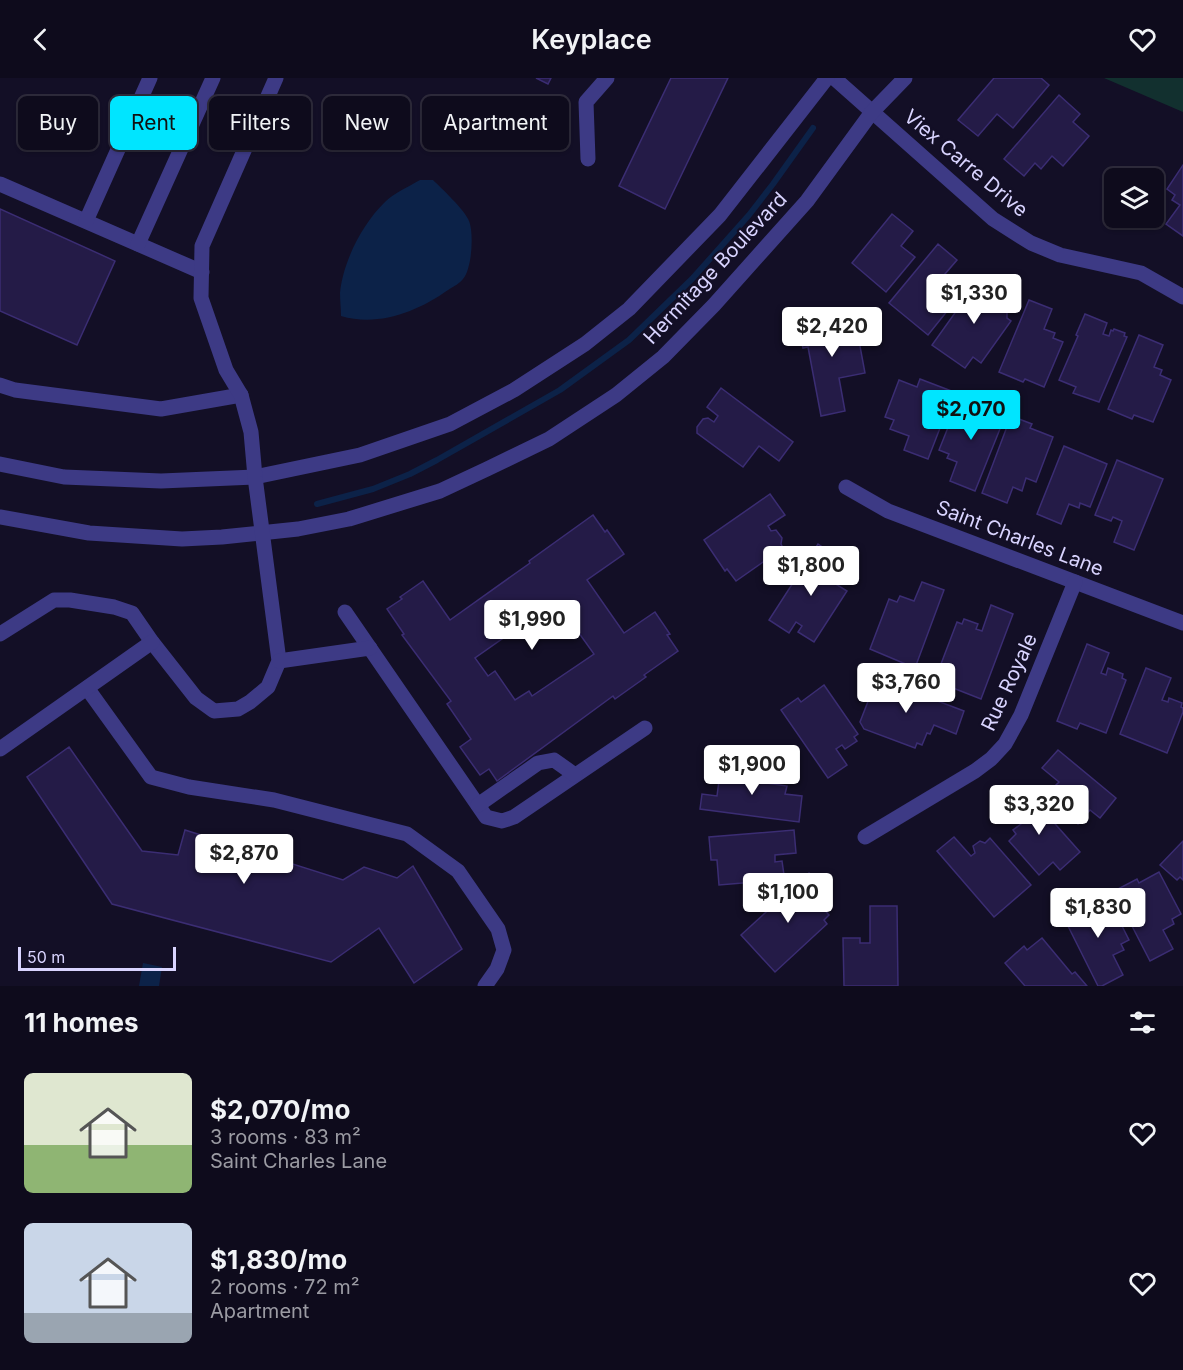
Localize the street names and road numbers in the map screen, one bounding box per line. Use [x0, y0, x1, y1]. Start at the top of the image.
street label: Viex Carre Drive [899, 104, 1033, 222]
street label: Hermitage Boulevard [638, 187, 792, 349]
street label: Saint Charles Lane [933, 495, 1107, 581]
street label: Rue Royale [976, 629, 1042, 735]

